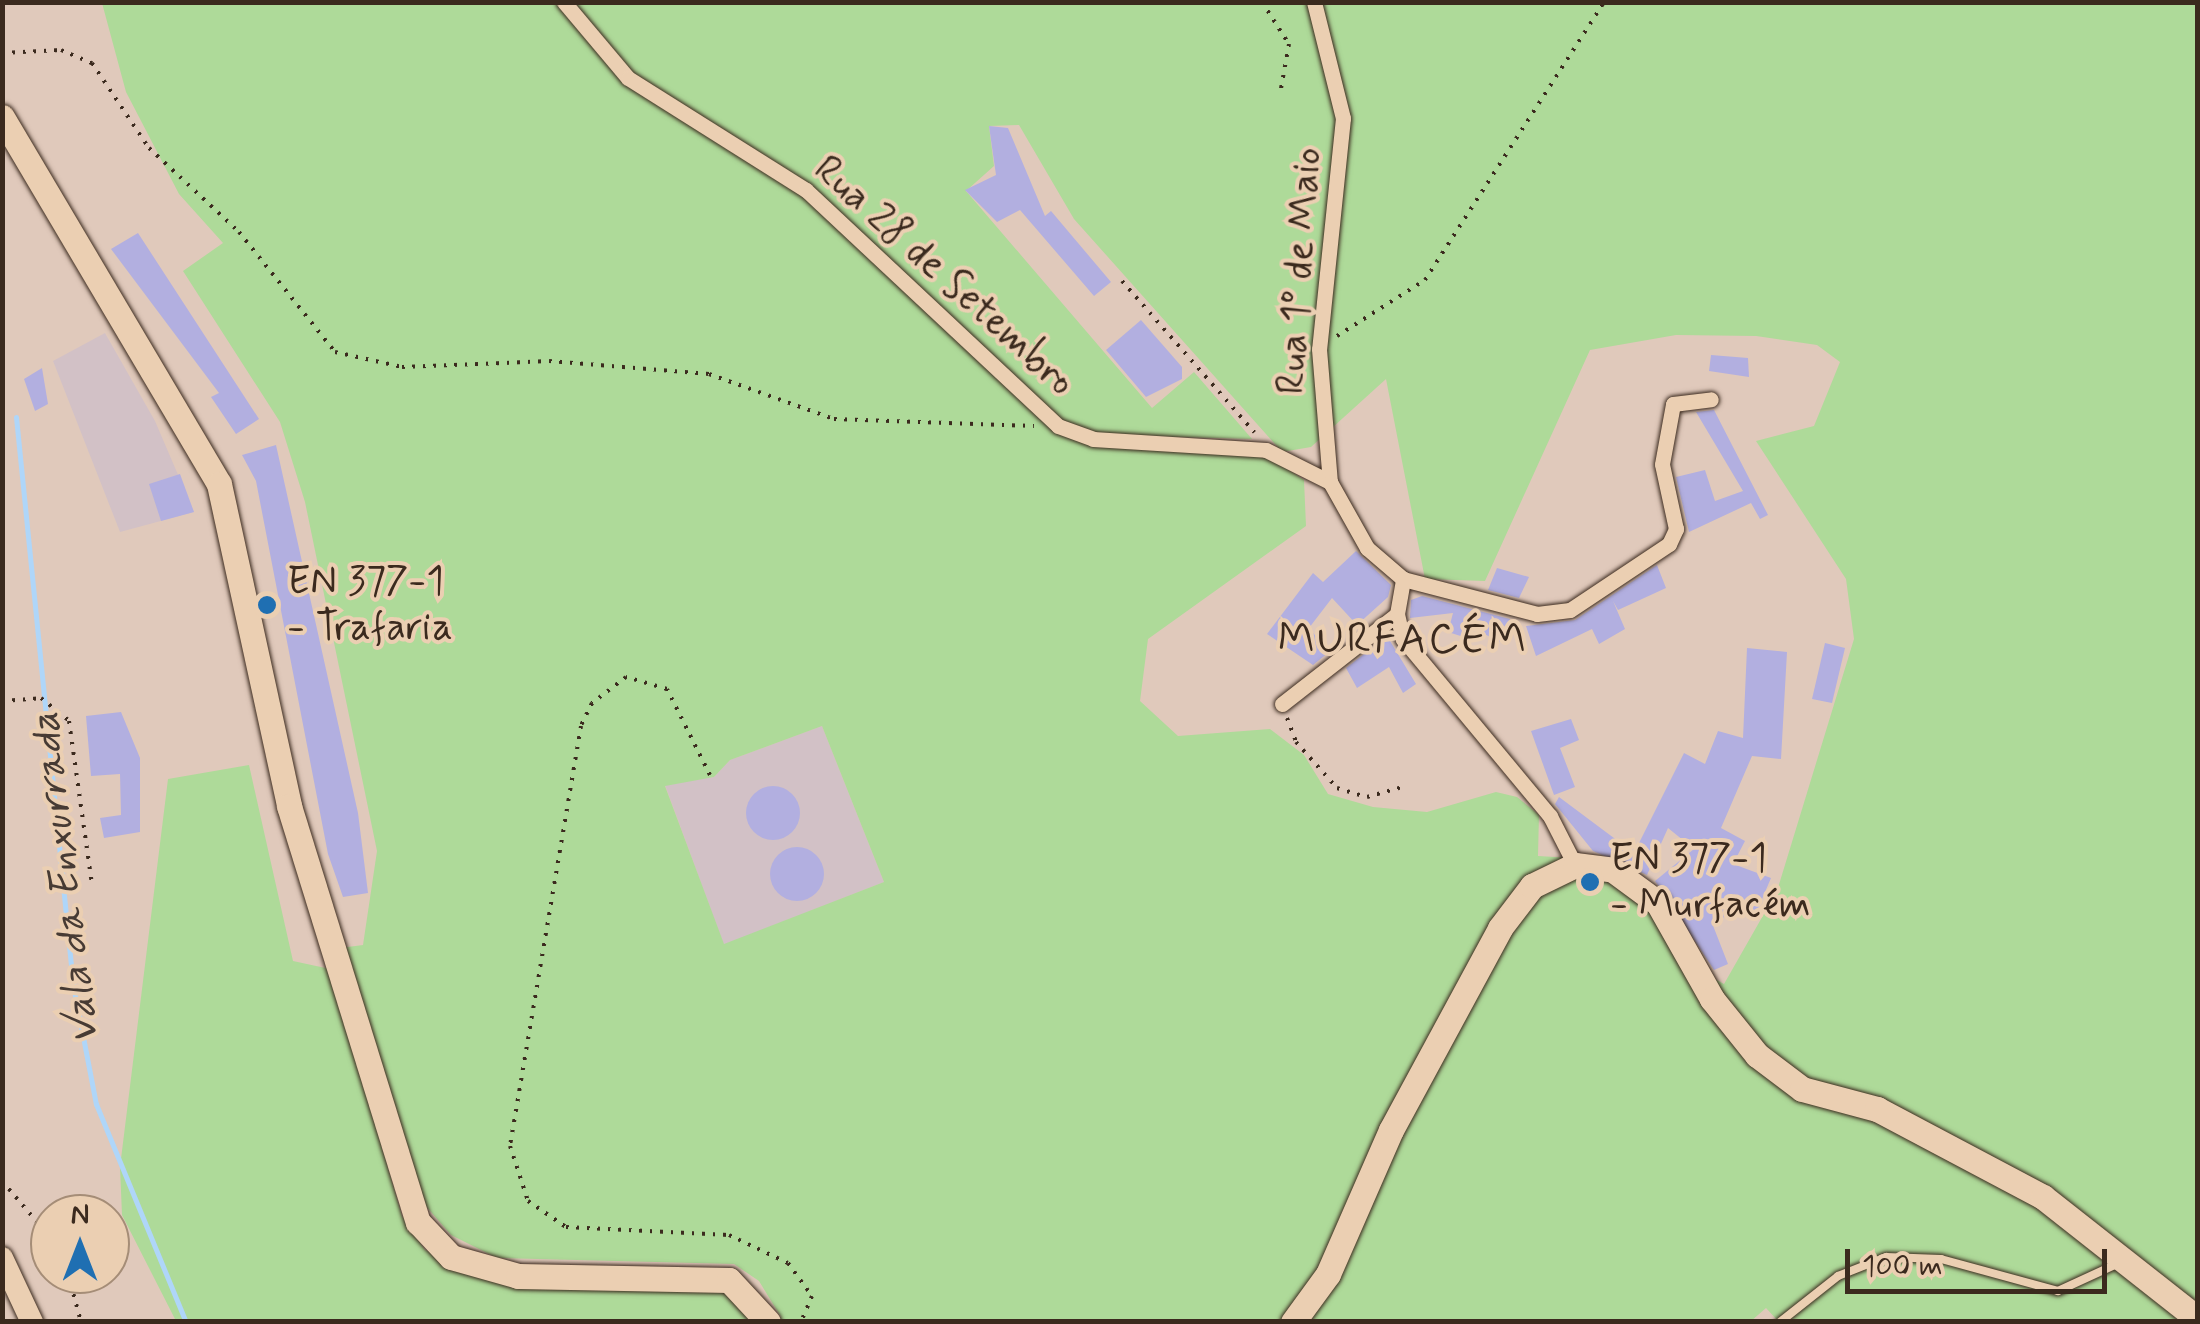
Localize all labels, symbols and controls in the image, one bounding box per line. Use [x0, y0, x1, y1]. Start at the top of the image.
street label: Rua 28 de Setembro [801, 144, 1087, 408]
street label: Rua 1º de Maio [1268, 147, 1332, 395]
place label: EN 377-1 - Trafaria [287, 558, 453, 652]
marker: EN 377-1 - Trafaria [256, 594, 278, 616]
district label: MURFACÉM [1278, 616, 1528, 666]
water label: Vala da Enxurrada [21, 713, 111, 1043]
place label: EN 377-1 - Murfacém [1610, 835, 1811, 929]
marker: EN 377-1 - Murfacém [1579, 871, 1601, 893]
north arrow [30, 1194, 130, 1294]
text: N [71, 1197, 89, 1234]
scale bar [1850, 1229, 2112, 1291]
text: 100 m [1862, 1247, 1943, 1286]

